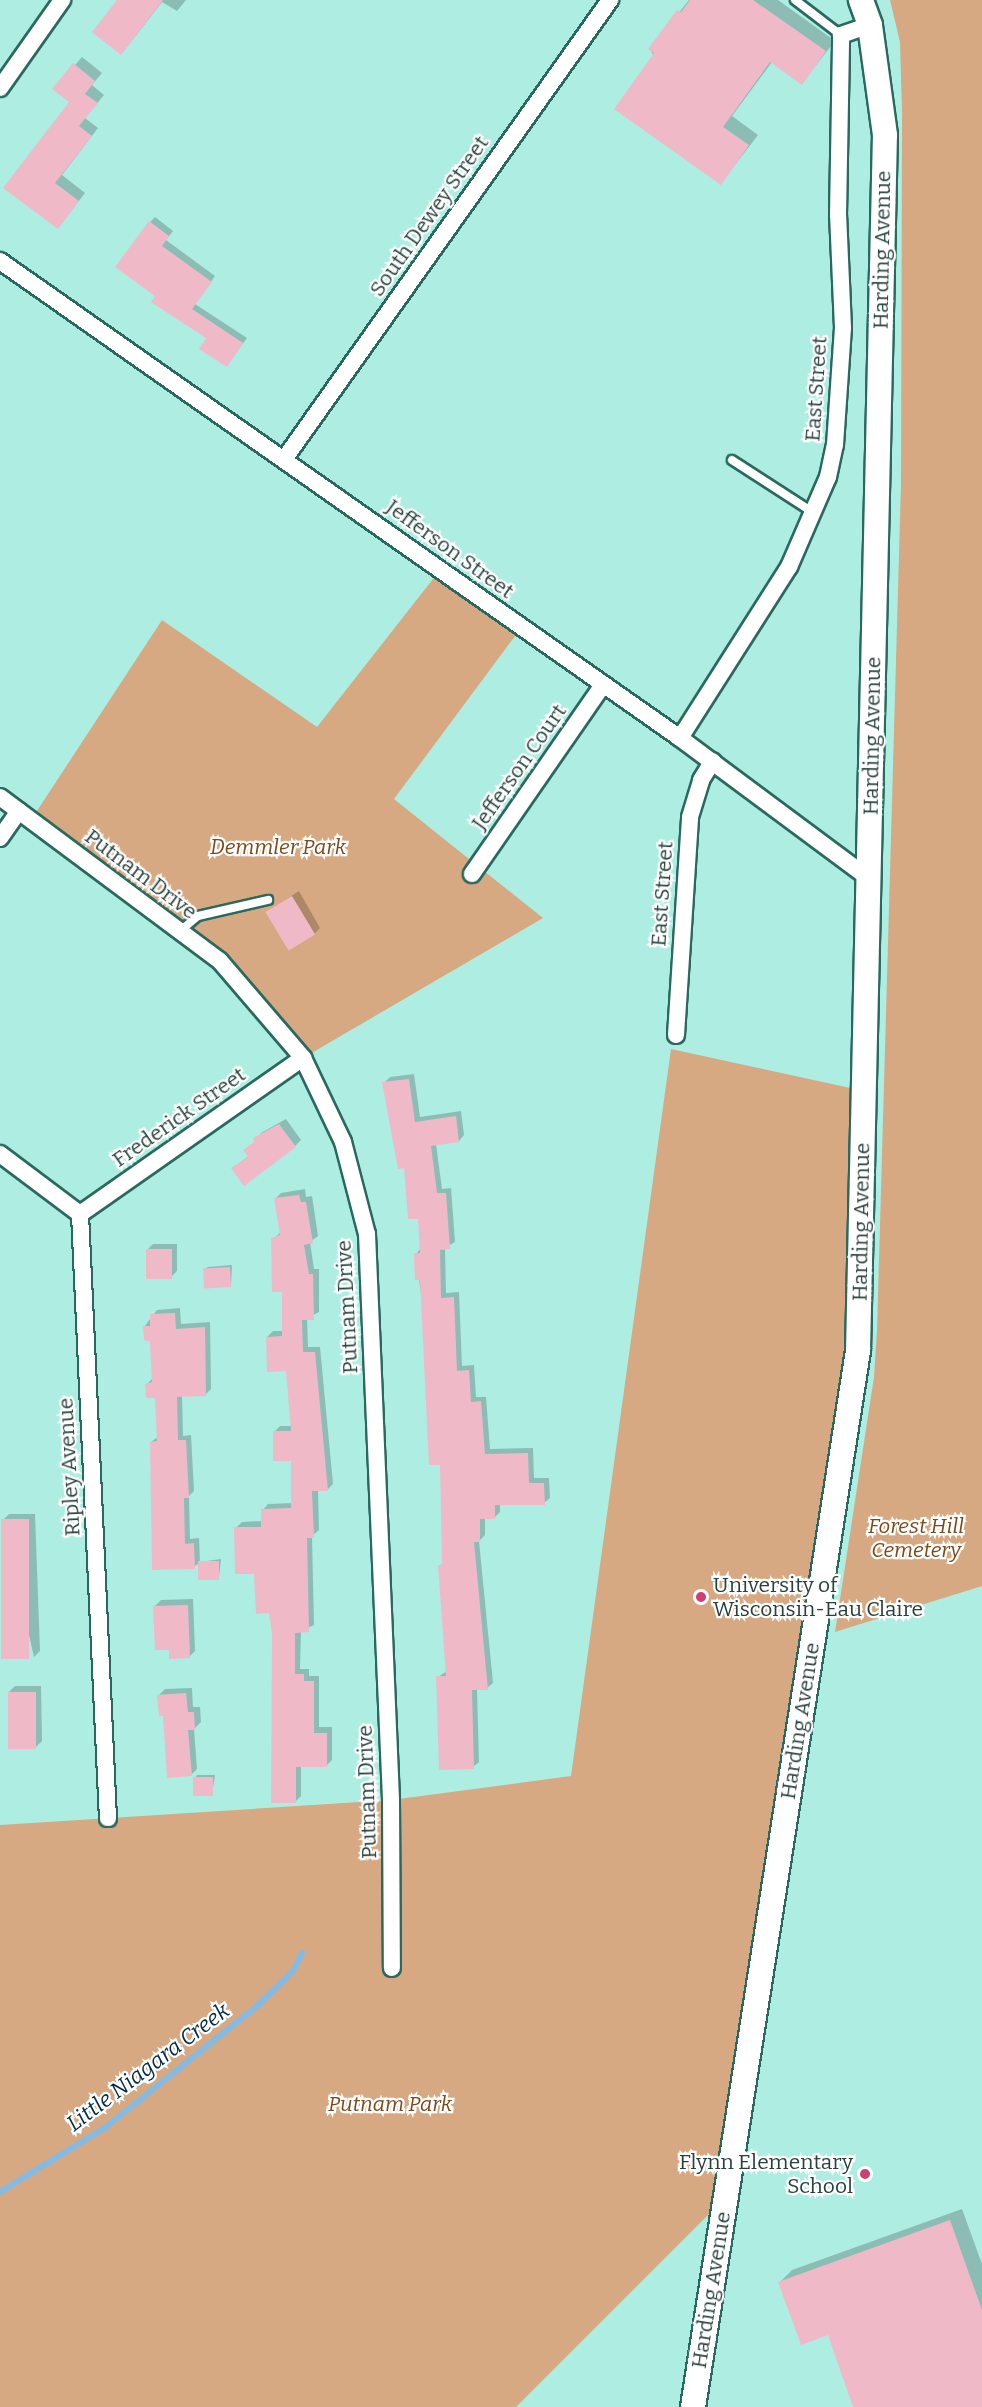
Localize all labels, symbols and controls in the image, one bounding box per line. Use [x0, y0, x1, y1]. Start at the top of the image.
street label: South Dewey Street [364, 131, 494, 301]
street label: Harding Avenue [868, 171, 896, 329]
street label: East Street [800, 336, 832, 442]
street label: Jefferson Street [381, 494, 519, 604]
street label: Harding Avenue [858, 657, 886, 815]
street label: Jefferson Court [466, 699, 572, 835]
street label: Putnam Drive [80, 824, 202, 924]
park label: Demmler Park [210, 834, 346, 860]
street label: East Street [646, 841, 678, 947]
street label: Frederick Street [108, 1062, 250, 1172]
street label: Harding Avenue [847, 1143, 875, 1301]
street label: Putnam Drive [331, 1240, 363, 1374]
street label: Ripley Avenue [53, 1397, 85, 1537]
park label: Forest Hill Cemetery [868, 1513, 964, 1563]
place label: University of Wisconsin-Eau Claire [713, 1572, 923, 1622]
marker: University of Wisconsin-Eau Claire [694, 1590, 708, 1604]
street label: Harding Avenue [775, 1641, 825, 1801]
street label: Putnam Drive [352, 1725, 382, 1859]
water label: Little Niagara Creek [61, 1997, 235, 2137]
park label: Putnam Park [328, 2091, 452, 2117]
place label: Flynn Elementary School [679, 2149, 853, 2199]
marker: Flynn Elementary School [858, 2167, 872, 2181]
street label: Harding Avenue [686, 2210, 736, 2370]

